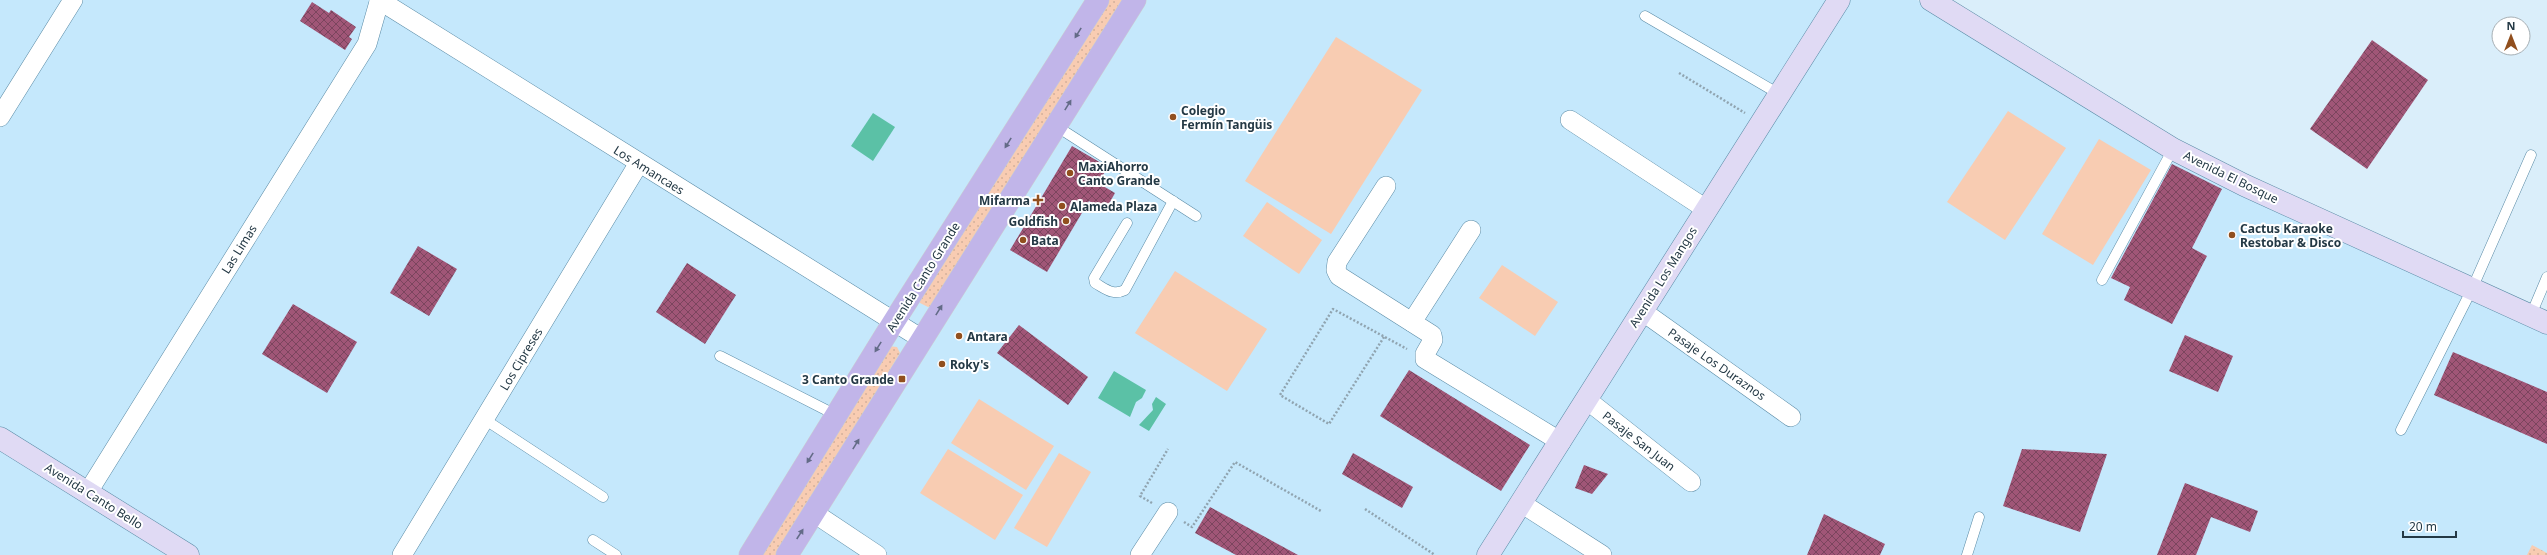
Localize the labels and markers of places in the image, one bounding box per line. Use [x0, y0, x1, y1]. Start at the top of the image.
place label: Colegio Fermín Tangüis [1181, 102, 1272, 133]
marker: Colegio Fermín Tangüis [1168, 112, 1178, 122]
place label: MaxiAhorro Canto Grande [1078, 158, 1160, 189]
marker: MaxiAhorro Canto Grande [1065, 168, 1075, 178]
place label: Mifarma [979, 192, 1030, 209]
marker: Mifarma [1033, 195, 1043, 205]
place label: Alameda Plaza [1070, 198, 1157, 215]
marker: Alameda Plaza [1057, 201, 1067, 211]
place label: Goldfish [1009, 213, 1058, 230]
marker: Goldfish [1061, 216, 1071, 226]
place label: Cactus Karaoke Restobar & Disco [2240, 220, 2341, 251]
marker: Cactus Karaoke Restobar & Disco [2227, 230, 2237, 240]
place label: Bata [1031, 232, 1059, 249]
marker: Bata [1018, 235, 1028, 245]
place label: Antara [967, 328, 1008, 345]
marker: Antara [954, 331, 964, 341]
place label: Roky's [950, 356, 989, 373]
marker: Roky's [937, 359, 947, 369]
place label: 3 Canto Grande [802, 371, 894, 388]
marker: 3 Canto Grande [897, 374, 907, 384]

